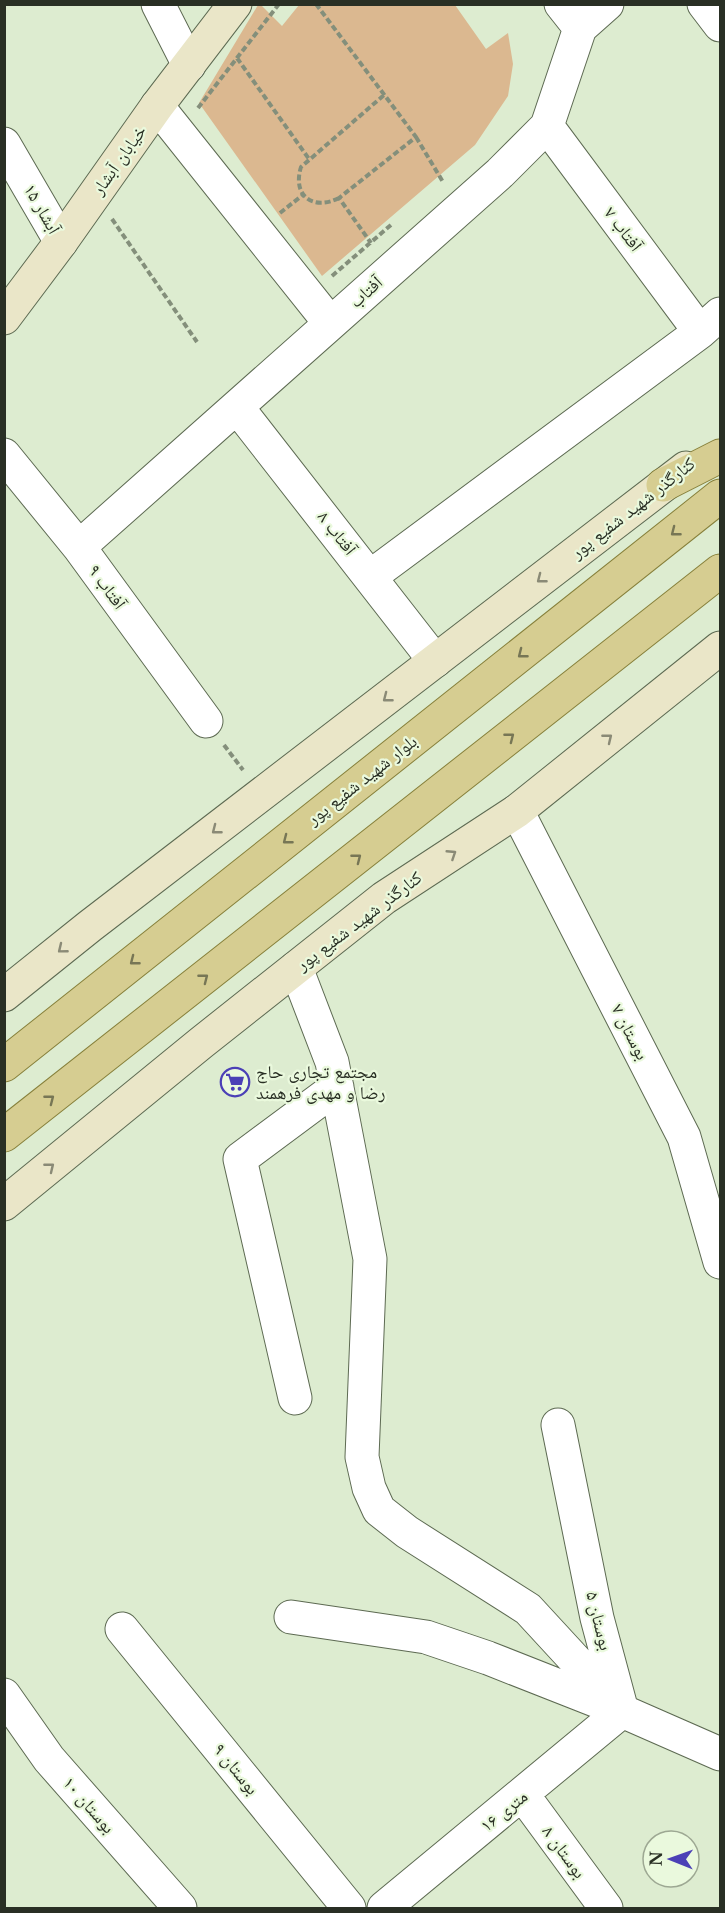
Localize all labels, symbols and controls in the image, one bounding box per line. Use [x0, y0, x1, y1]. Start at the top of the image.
street label: خیابان آبشار [86, 121, 151, 200]
street label: آبشار ۱۵ [19, 180, 65, 238]
street label: آفتاب ۷ [599, 202, 647, 256]
street label: آفتاب [345, 271, 387, 312]
street label: کنارگذر شهید شفیع پور [566, 452, 701, 565]
street label: آفتاب ۸ [313, 507, 361, 560]
one-way arrow [670, 525, 681, 536]
street label: آفتاب ۹ [83, 560, 131, 614]
one-way arrow [537, 572, 548, 583]
one-way arrow [518, 646, 529, 657]
one-way arrow [383, 691, 394, 702]
street label: بلوار شهید شفیع پور [302, 730, 422, 831]
one-way arrow [503, 734, 514, 745]
one-way arrow [602, 734, 613, 745]
one-way arrow [211, 823, 222, 834]
one-way arrow [283, 833, 294, 844]
one-way arrow [445, 850, 456, 861]
one-way arrow [350, 854, 361, 865]
street label: کنارگذر شهید شفیع پور [291, 866, 427, 977]
one-way arrow [57, 942, 68, 953]
one-way arrow [130, 954, 141, 965]
one-way arrow [197, 975, 208, 986]
street label: بوستان ۷ [607, 1000, 653, 1064]
place label: مجتمع تجاری حاج رضا و مهدی فرهمند [256, 1061, 386, 1104]
supermarket icon: مجتمع تجاری حاج رضا و مهدی فرهمند [219, 1066, 251, 1098]
one-way arrow [44, 1095, 55, 1106]
one-way arrow [43, 1163, 54, 1174]
street label: بوستان ۵ [581, 1589, 617, 1653]
street label: بوستان ۹ [209, 1739, 263, 1799]
street label: بوستان ۱۰ [58, 1772, 120, 1838]
street label: ۱۶ متری [476, 1785, 532, 1837]
street label: بوستان ۸ [537, 1821, 591, 1883]
north arrow [641, 1829, 701, 1889]
text: N [646, 1851, 666, 1866]

